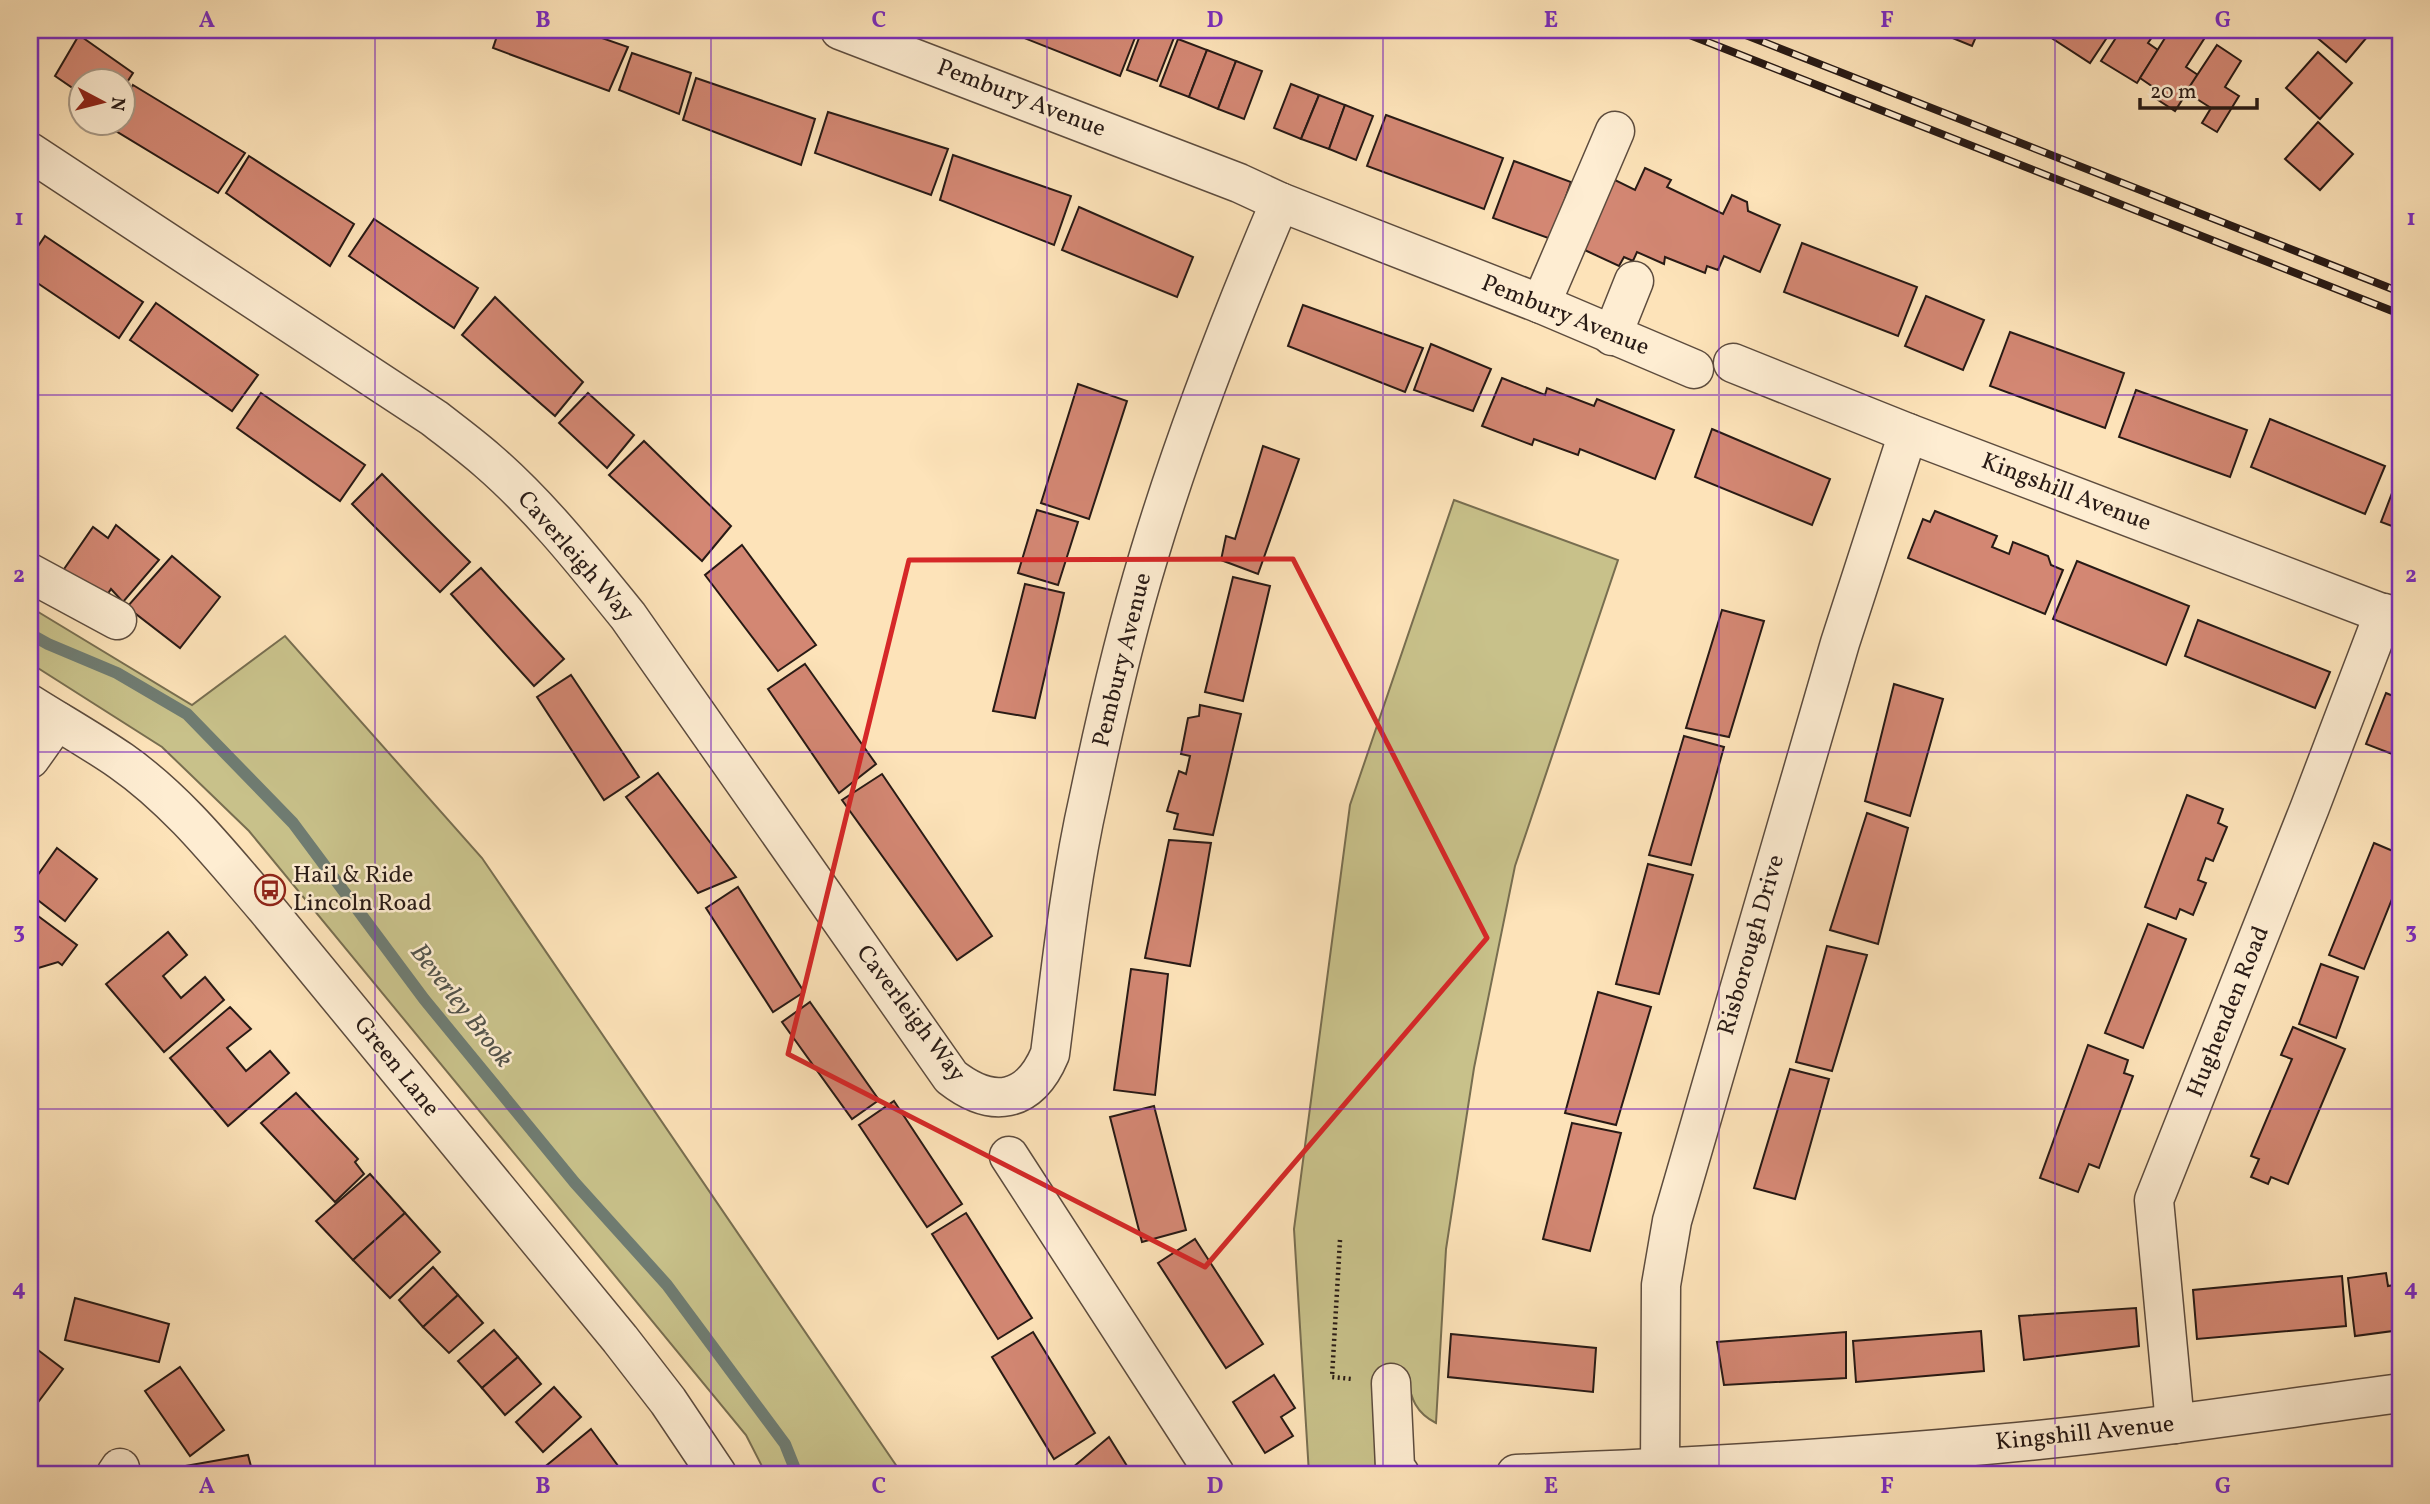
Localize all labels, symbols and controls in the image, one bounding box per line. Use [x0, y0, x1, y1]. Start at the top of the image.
text: A [199, 5, 215, 37]
text: B [535, 5, 551, 37]
text: C [872, 5, 886, 37]
text: D [1207, 5, 1224, 37]
text: E [1544, 5, 1558, 37]
text: F [1880, 5, 1894, 37]
text: G [2215, 5, 2231, 37]
street label: Pembury Avenue [932, 51, 1110, 147]
north arrow [66, 66, 136, 136]
scale bar [2140, 66, 2257, 110]
text: 20 m [2150, 78, 2196, 107]
text: N [103, 95, 131, 112]
text: 1 [14, 203, 24, 235]
text: 1 [2406, 203, 2416, 235]
street label: Pembury Avenue [1476, 267, 1654, 365]
street label: Kingshill Avenue [1976, 445, 2156, 541]
street label: Caverleigh Way [508, 484, 642, 630]
text: 2 [13, 560, 25, 592]
text: 2 [2405, 560, 2417, 592]
street label: Pembury Avenue [1085, 569, 1161, 751]
street label: Risborough Drive [1710, 851, 1794, 1039]
place label: Hail & Ride Lincoln Road [293, 859, 432, 921]
bus stop icon: Hail & Ride Lincoln Road [253, 873, 287, 907]
text: 3 [13, 916, 25, 948]
text: 3 [2405, 916, 2417, 948]
street label: Hughenden Road [2179, 921, 2279, 1103]
water label: Beverley Brook [401, 936, 521, 1076]
street label: Caverleigh Way [847, 938, 973, 1090]
street label: Green Lane [345, 1009, 447, 1125]
text: 4 [12, 1273, 26, 1305]
text: 4 [2404, 1273, 2418, 1305]
street label: Kingshill Avenue [1994, 1408, 2176, 1460]
text: A [199, 1471, 215, 1503]
text: B [535, 1471, 551, 1503]
text: C [872, 1471, 886, 1503]
text: D [1207, 1471, 1224, 1503]
text: E [1544, 1471, 1558, 1503]
text: F [1880, 1471, 1894, 1503]
text: G [2215, 1471, 2231, 1503]

